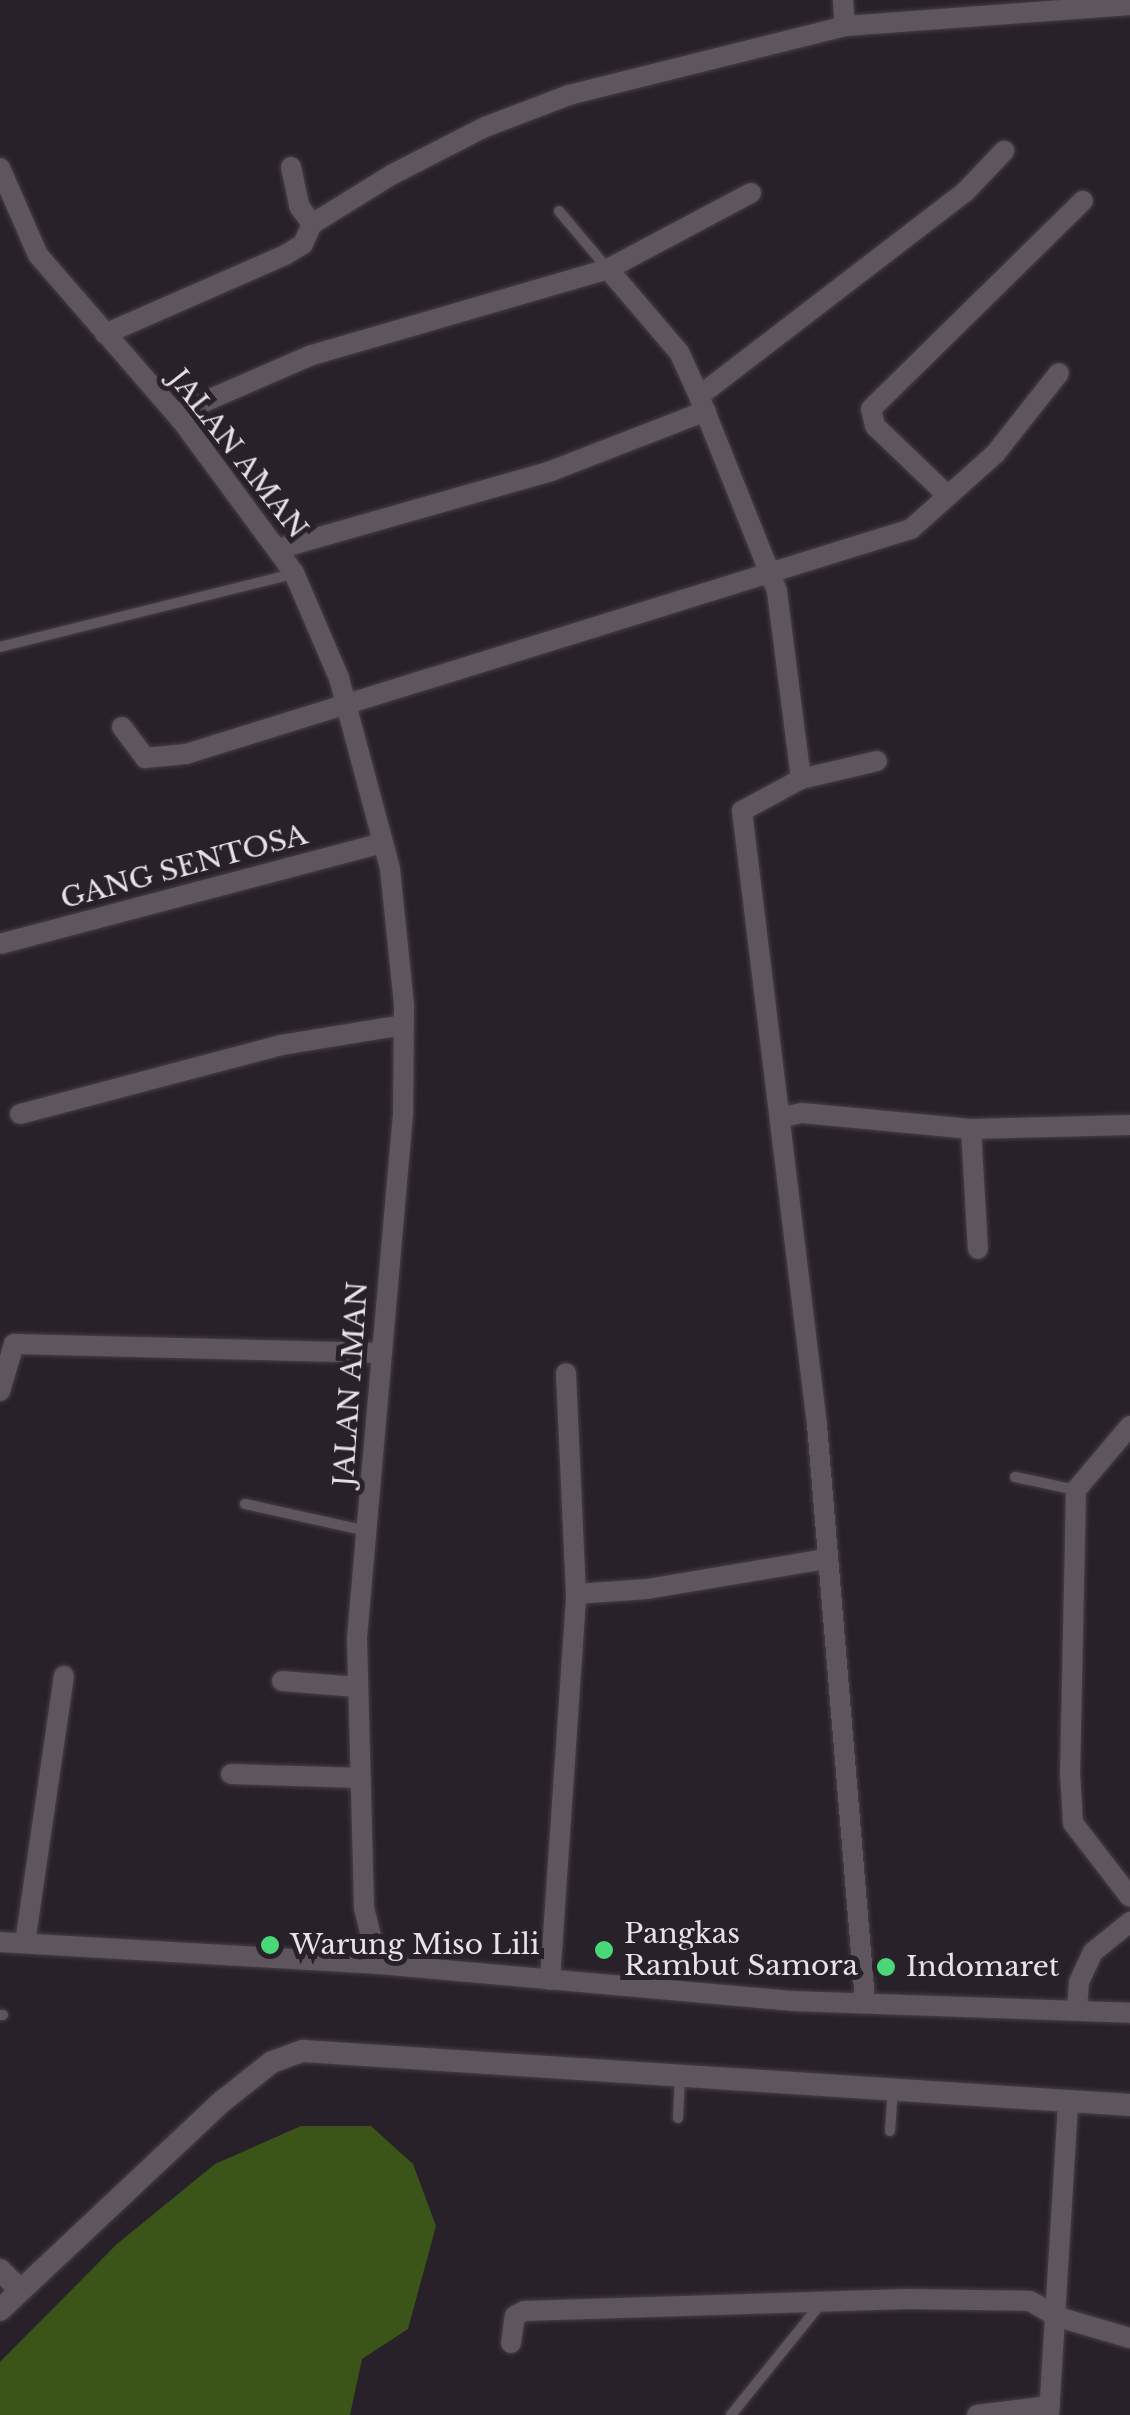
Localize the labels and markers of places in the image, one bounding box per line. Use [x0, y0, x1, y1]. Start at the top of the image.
place label: Pangkas Rambut Samora [624, 1917, 858, 1983]
place label: Warung Miso Lili [290, 1928, 540, 1962]
marker: Warung Miso Lili [259, 1934, 281, 1956]
marker: Pangkas Rambut Samora [593, 1939, 615, 1961]
place label: Indomaret [906, 1950, 1059, 1984]
marker: Indomaret [875, 1956, 897, 1978]

